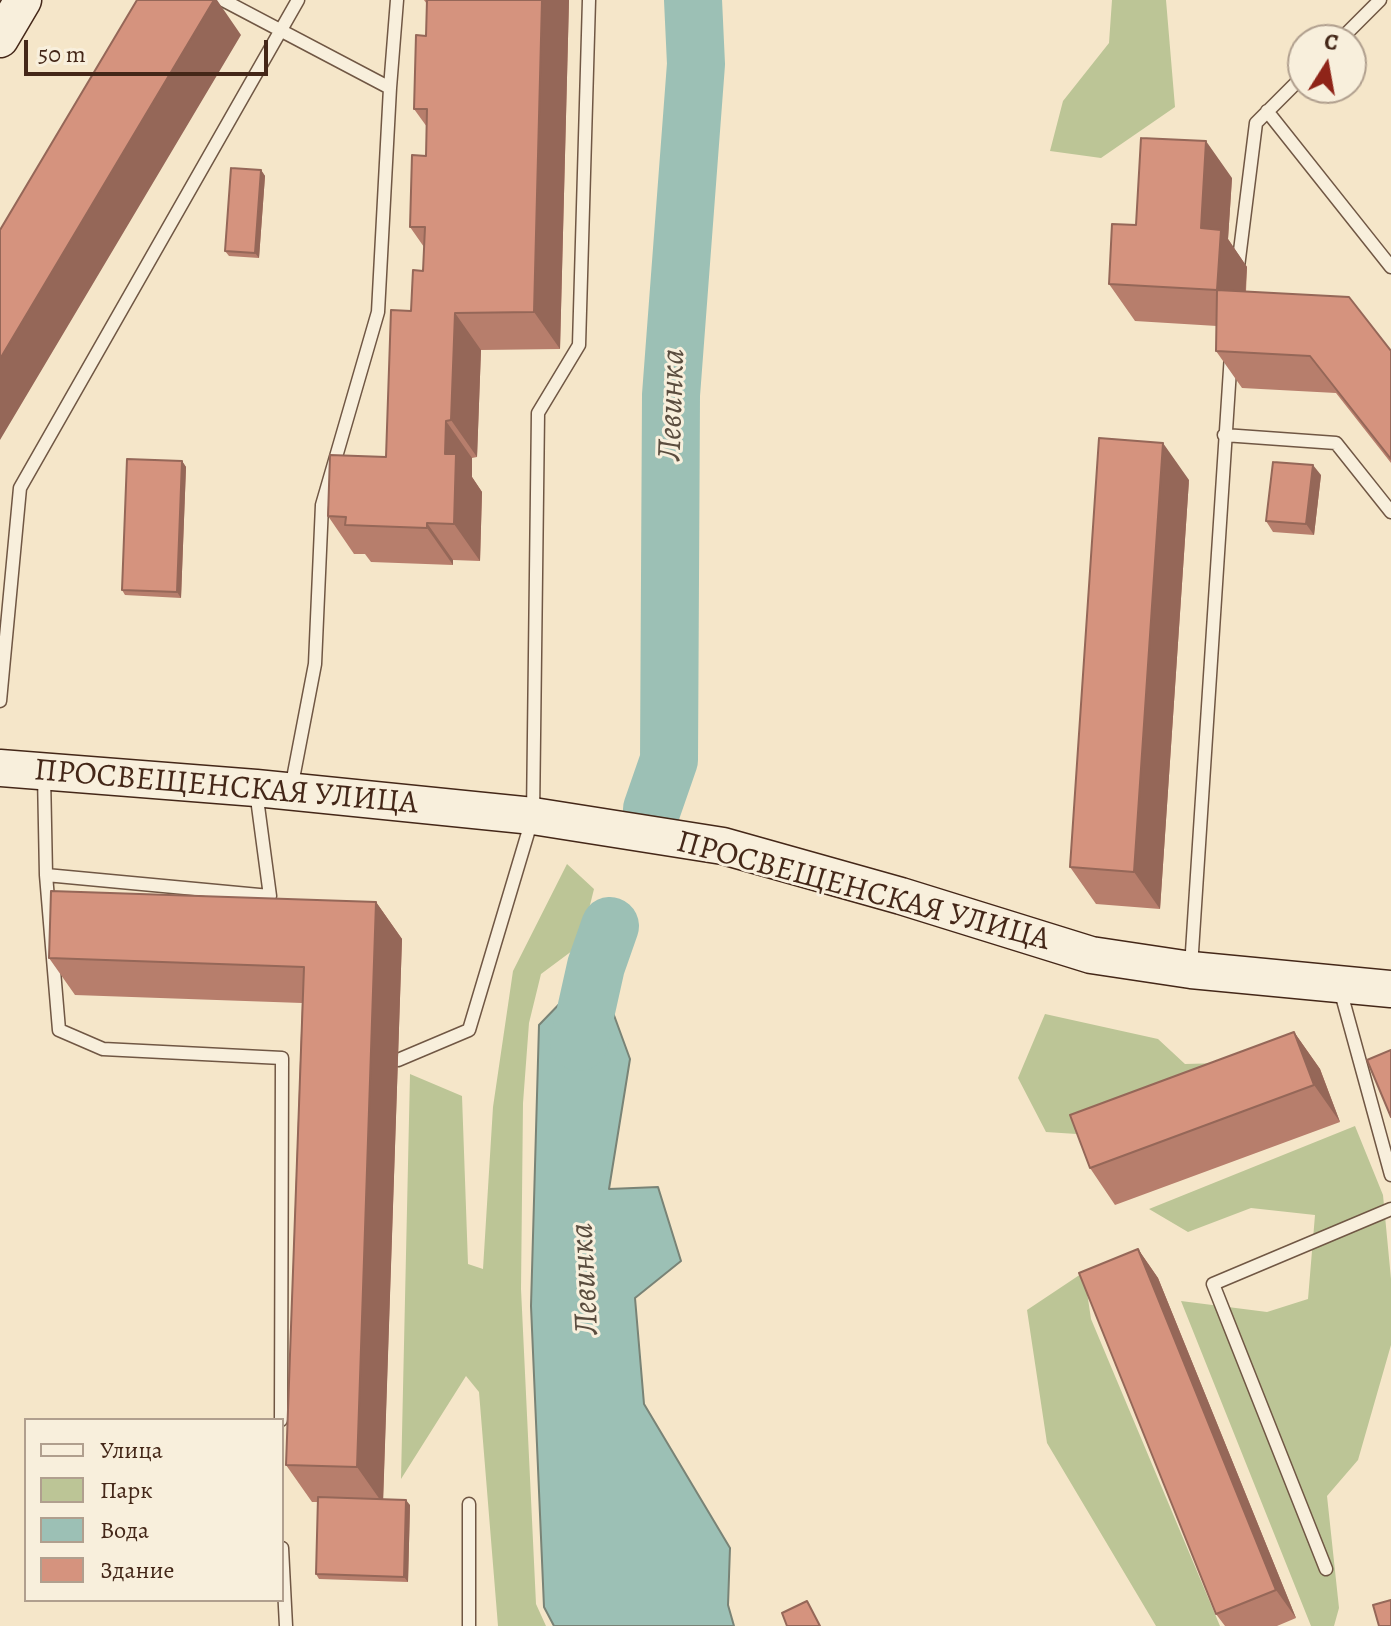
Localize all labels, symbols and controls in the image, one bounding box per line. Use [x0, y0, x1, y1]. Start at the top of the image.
scale bar [28, 24, 272, 74]
north arrow [1287, 24, 1367, 104]
text: С [1322, 26, 1341, 58]
text: 50 m [38, 38, 86, 70]
water label: Левинка [651, 348, 695, 462]
street label: ПРОСВЕЩЕНСКАЯ УЛИЦА [33, 752, 419, 824]
street label: ПРОСВЕЩЕНСКАЯ УЛИЦА [672, 824, 1054, 960]
water label: Левинка [563, 1222, 609, 1336]
legend [24, 1418, 284, 1602]
text: Улица [100, 1434, 163, 1466]
text: Парк [100, 1474, 153, 1506]
text: Вода [100, 1514, 149, 1546]
text: Здание [100, 1554, 175, 1586]

